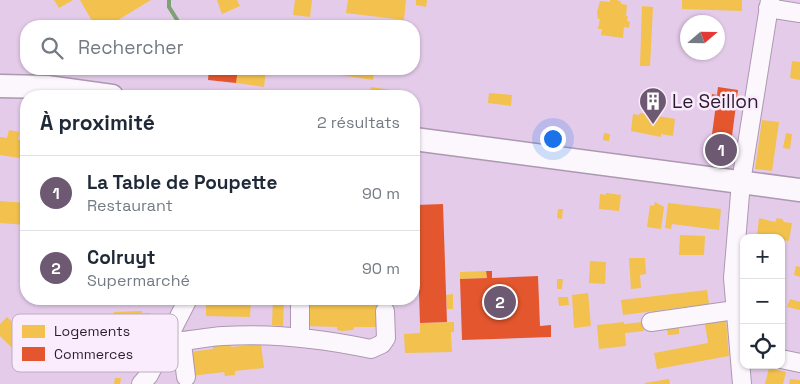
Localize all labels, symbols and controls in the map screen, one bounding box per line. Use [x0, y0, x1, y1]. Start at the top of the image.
north arrow [680, 15, 725, 60]
search box [20, 20, 420, 75]
icon: search [38, 34, 66, 62]
text: Rechercher [78, 35, 184, 60]
building icon: Le Seillon [638, 86, 668, 125]
place label: Le Seillon [672, 89, 759, 114]
text: À proximité [40, 109, 155, 136]
text: 2 résultats [317, 112, 400, 133]
your location [540, 126, 566, 152]
pin: 1 [705, 131, 737, 169]
text: La Table de Poupette [87, 170, 277, 195]
text: 1 [52, 183, 60, 204]
text: 90 m [362, 183, 400, 204]
text: Restaurant [87, 195, 173, 216]
map controls [740, 234, 785, 369]
button: + [740, 234, 785, 279]
text: Colruyt [87, 245, 156, 270]
text: 2 [51, 258, 61, 279]
text: 90 m [362, 258, 400, 279]
text: Supermarché [87, 270, 190, 291]
button: − [740, 279, 785, 324]
pin: 2 [484, 283, 516, 321]
legend [12, 314, 178, 372]
text: Logements [54, 322, 130, 340]
button: locate [740, 324, 785, 369]
text: Commerces [54, 345, 133, 363]

